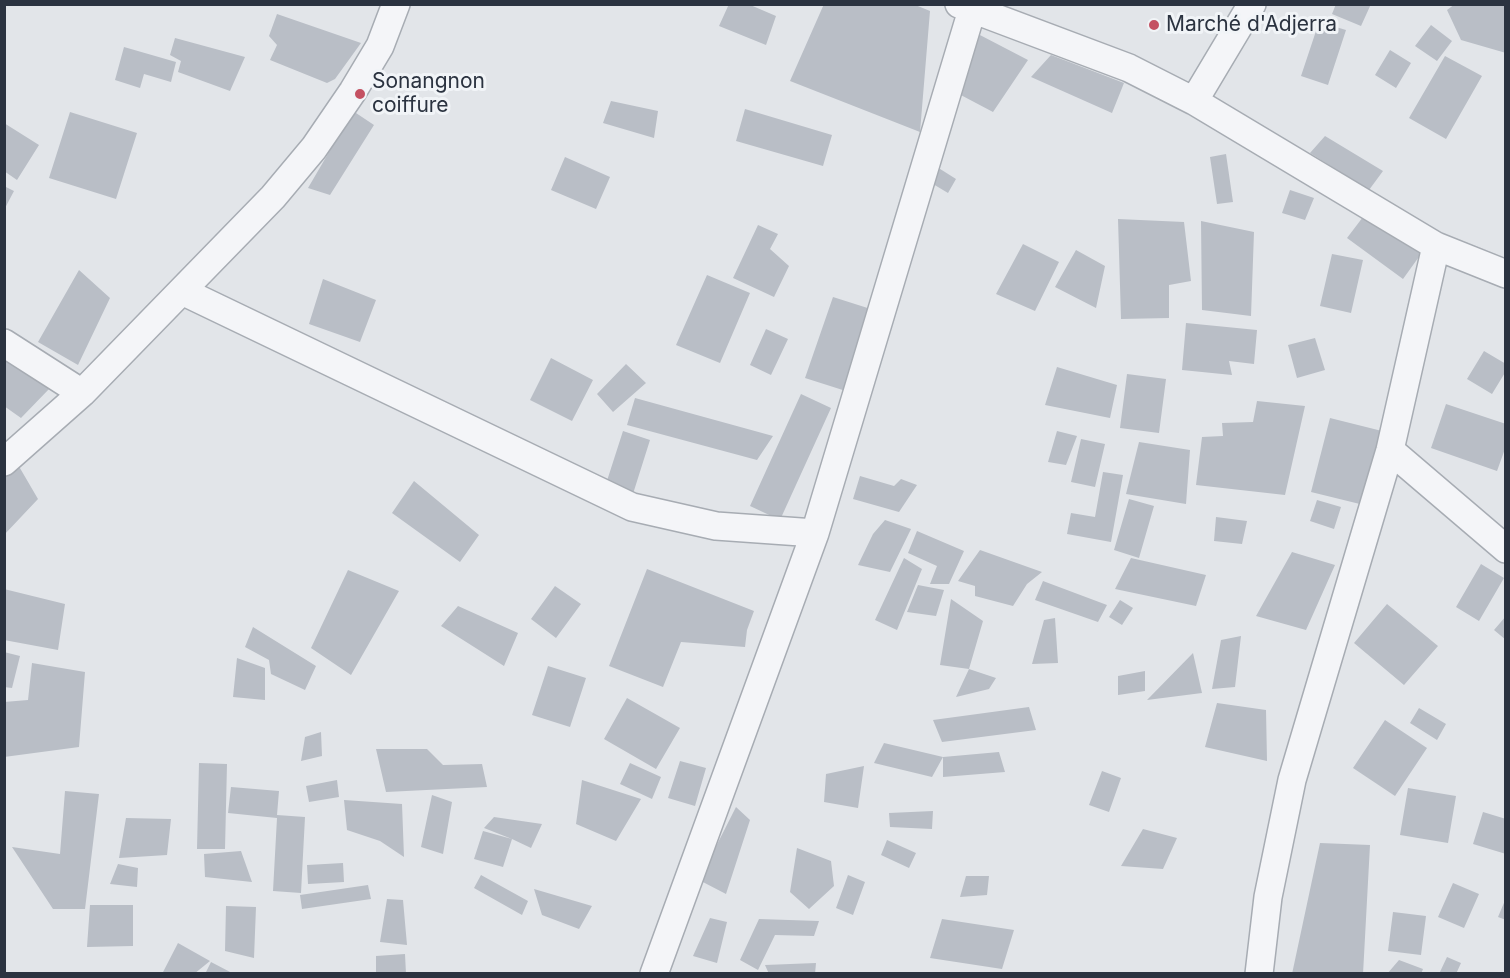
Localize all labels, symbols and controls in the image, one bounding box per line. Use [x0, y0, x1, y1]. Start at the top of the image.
place label: Marché d'Adjerra [1166, 12, 1337, 38]
marker: Marché d'Adjerra [1147, 18, 1161, 32]
place label: Sonangnon coiffure [372, 69, 485, 119]
marker: Sonangnon coiffure [353, 87, 367, 101]

